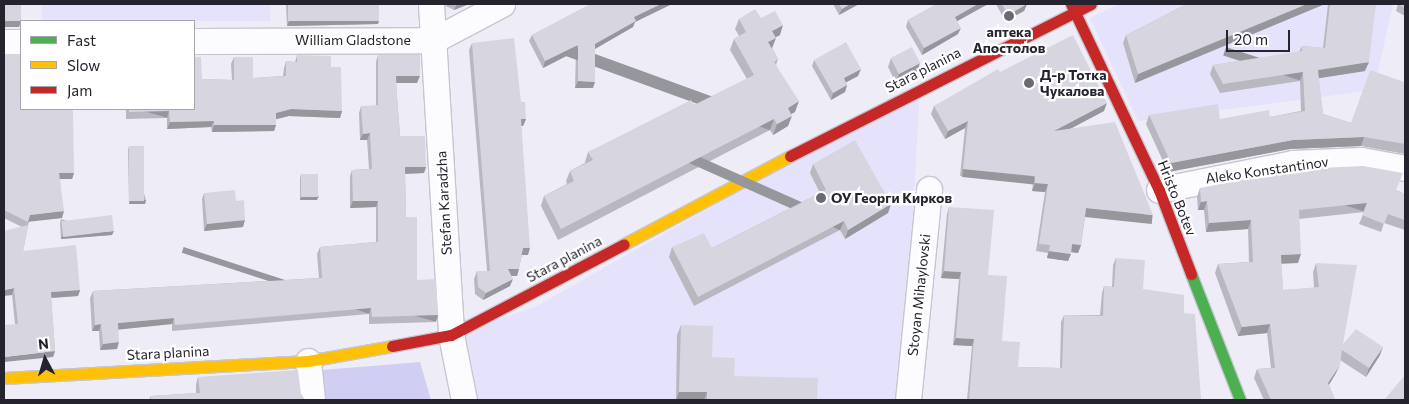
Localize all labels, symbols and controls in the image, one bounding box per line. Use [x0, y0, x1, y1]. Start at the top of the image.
marker: аптека Апостолов [1003, 10, 1015, 22]
legend [20, 20, 195, 110]
scale bar [1229, 20, 1293, 52]
place label: аптека Апостолов [973, 24, 1045, 56]
text: 20 m [1234, 30, 1268, 48]
text: Fast [67, 31, 96, 49]
street label: William Gladstone [295, 32, 411, 48]
street label: Stara planina [882, 44, 964, 96]
text: Slow [67, 56, 100, 74]
place label: Д-р Тотка Чукалова [1040, 67, 1107, 100]
marker: Д-р Тотка Чукалова [1022, 76, 1036, 90]
text: Jam [67, 81, 92, 99]
street label: Stefan Karadzha [433, 150, 455, 256]
street label: Aleko Konstantinov [1204, 153, 1330, 187]
street label: Hristo Botev [1154, 158, 1200, 238]
place label: ОУ Георги Кирков [831, 190, 952, 206]
marker: ОУ Георги Кирков [815, 192, 827, 204]
street label: Stara planina [524, 232, 604, 286]
street label: Stoyan Mihaylovski [904, 233, 934, 357]
north arrow [20, 334, 70, 384]
text: N [37, 335, 49, 353]
street label: Stara planina [126, 342, 210, 364]

